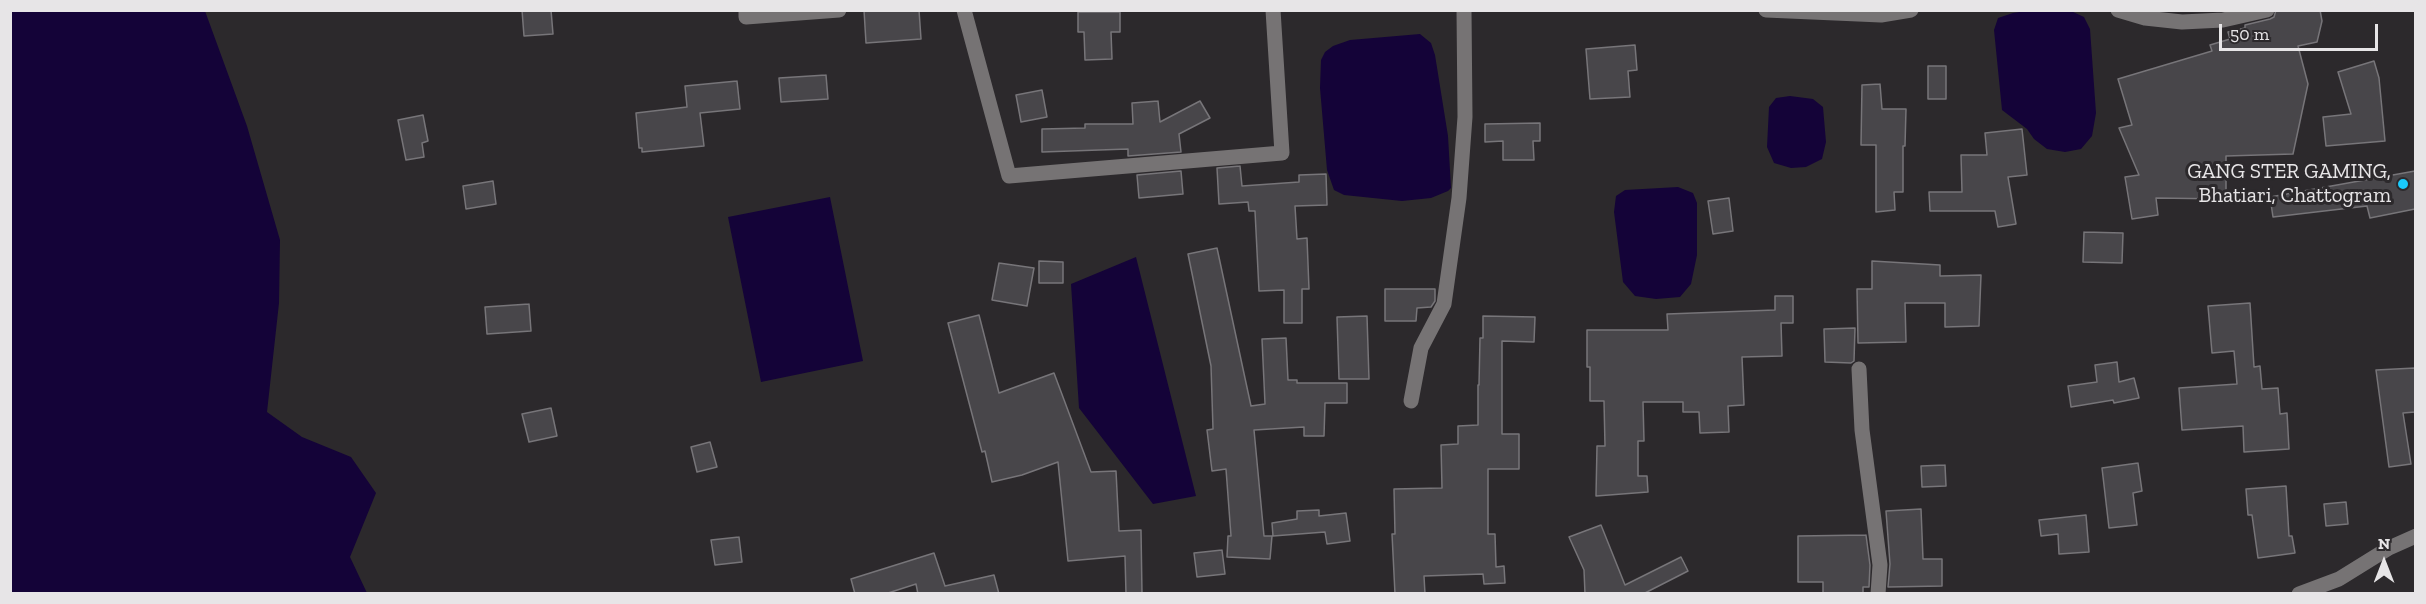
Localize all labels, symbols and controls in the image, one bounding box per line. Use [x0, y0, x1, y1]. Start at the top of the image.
scale bar [2222, 12, 2381, 50]
text: 50 m [2230, 23, 2269, 45]
place label: GANG STER GAMING, Bhatiari, Chattogram [2187, 159, 2391, 209]
marker: GANG STER GAMING, Bhatiari, Chattogram [2396, 177, 2410, 191]
north arrow [2354, 532, 2414, 592]
text: N [2378, 534, 2390, 553]

